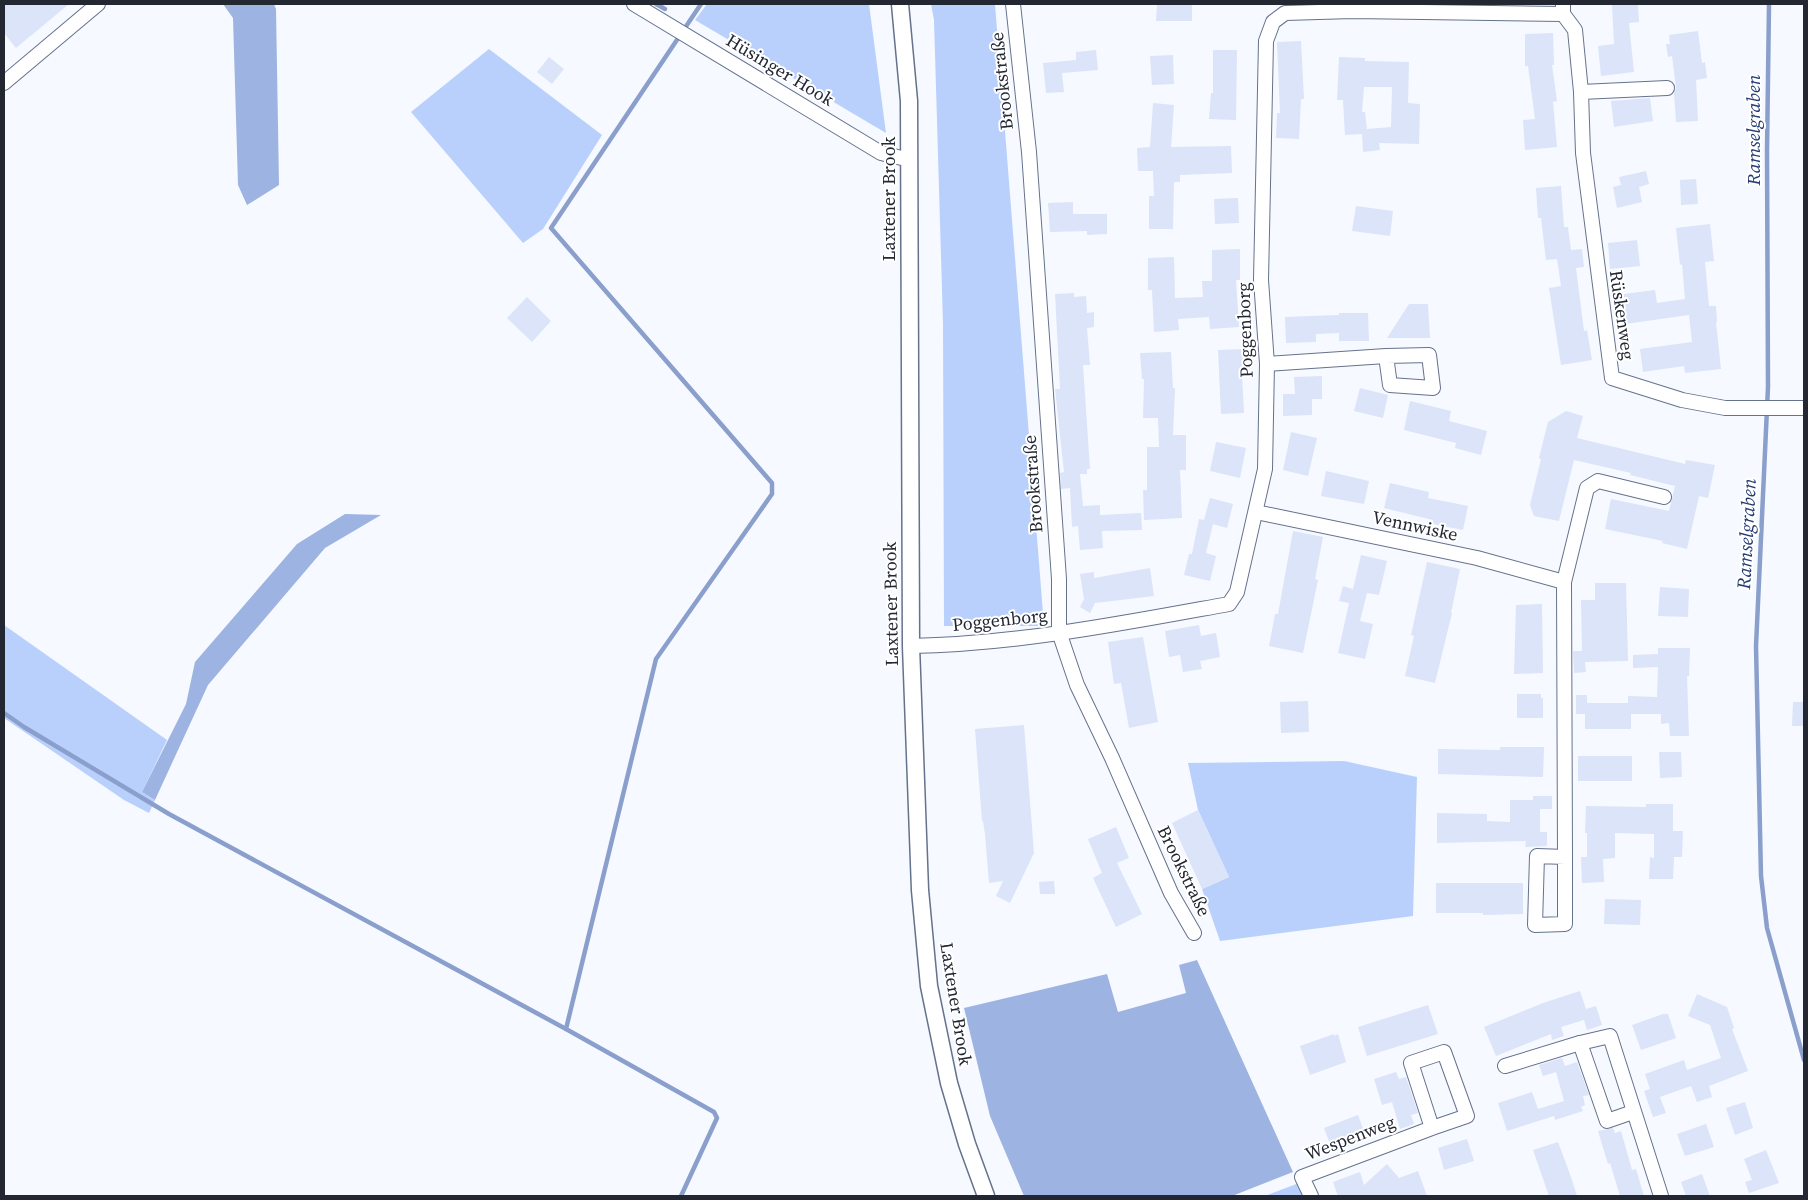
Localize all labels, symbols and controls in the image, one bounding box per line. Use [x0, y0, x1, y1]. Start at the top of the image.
street label: Hüsinger Hook [722, 27, 839, 112]
street label: Brookstraße [984, 31, 1019, 131]
water label: Ramselgraben [1740, 74, 1766, 187]
street label: Laxtener Brook [876, 137, 901, 261]
street label: Rüskenweg [1604, 268, 1641, 362]
street label: Poggenborg [1230, 282, 1259, 378]
street label: Brookstraße [1017, 434, 1048, 534]
water label: Ramselgraben [1730, 478, 1762, 591]
street label: Vennwiske [1370, 504, 1460, 547]
street label: Laxtener Brook [877, 541, 904, 666]
street label: Poggenborg [951, 602, 1049, 637]
street label: Brookstraße [1152, 821, 1217, 920]
street label: Laxtener Brook [934, 940, 979, 1067]
street label: Wespenweg [1301, 1109, 1399, 1166]

